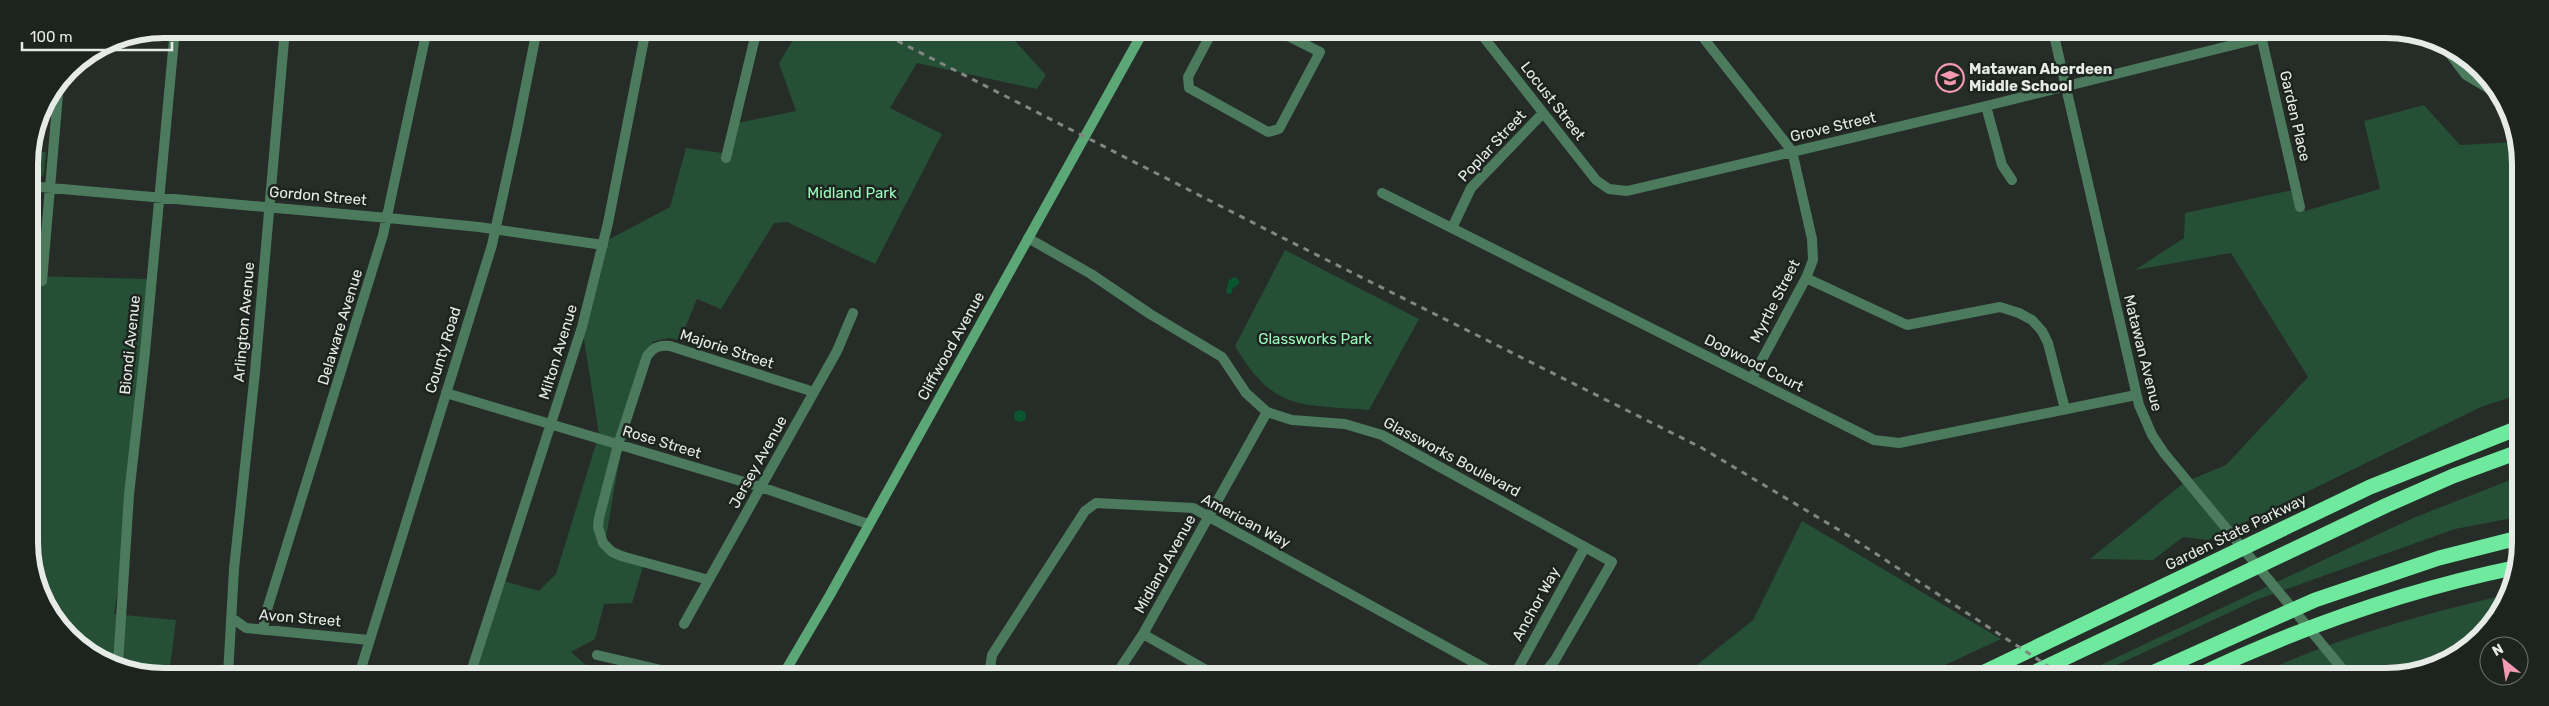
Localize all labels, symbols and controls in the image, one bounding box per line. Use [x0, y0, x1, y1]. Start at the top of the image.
scale bar [22, 20, 172, 52]
text: 100 m [30, 28, 72, 46]
street label: Locust Street [1517, 58, 1589, 144]
place label: Matawan Aberdeen Middle School [1969, 60, 2112, 95]
school or university icon: Matawan Aberdeen Middle School [1935, 63, 1965, 93]
street label: Garden Place [2276, 69, 2314, 163]
street label: Poplar Street [1454, 106, 1530, 186]
street label: Grove Street [1788, 108, 1878, 146]
street label: Gordon Street [268, 183, 368, 209]
park label: Midland Park [807, 184, 897, 202]
street label: Myrtle Street [1746, 256, 1804, 346]
street label: Arlington Avenue [230, 261, 258, 383]
street label: Delaware Avenue [314, 267, 366, 387]
street label: Cliffwood Avenue [914, 289, 988, 403]
street label: Matawan Avenue [2120, 293, 2166, 413]
street label: Biondi Avenue [116, 294, 144, 396]
street label: Milton Avenue [535, 302, 581, 402]
street label: County Road [421, 305, 465, 395]
street label: Majorie Street [678, 325, 776, 373]
park label: Glassworks Park [1258, 330, 1372, 348]
street label: Dogwood Court [1701, 330, 1807, 396]
street label: Jersey Avenue [725, 413, 791, 511]
street label: Glassworks Boulevard [1380, 413, 1524, 501]
street label: Rose Street [620, 421, 704, 463]
street label: American Way [1198, 490, 1294, 552]
street label: Garden State Parkway [2162, 490, 2310, 574]
street label: Midland Avenue [1130, 511, 1200, 617]
street label: Anchor Way [1508, 564, 1564, 644]
street label: Avon Street [258, 605, 342, 631]
north arrow [2479, 636, 2529, 686]
text: N [2489, 640, 2506, 660]

